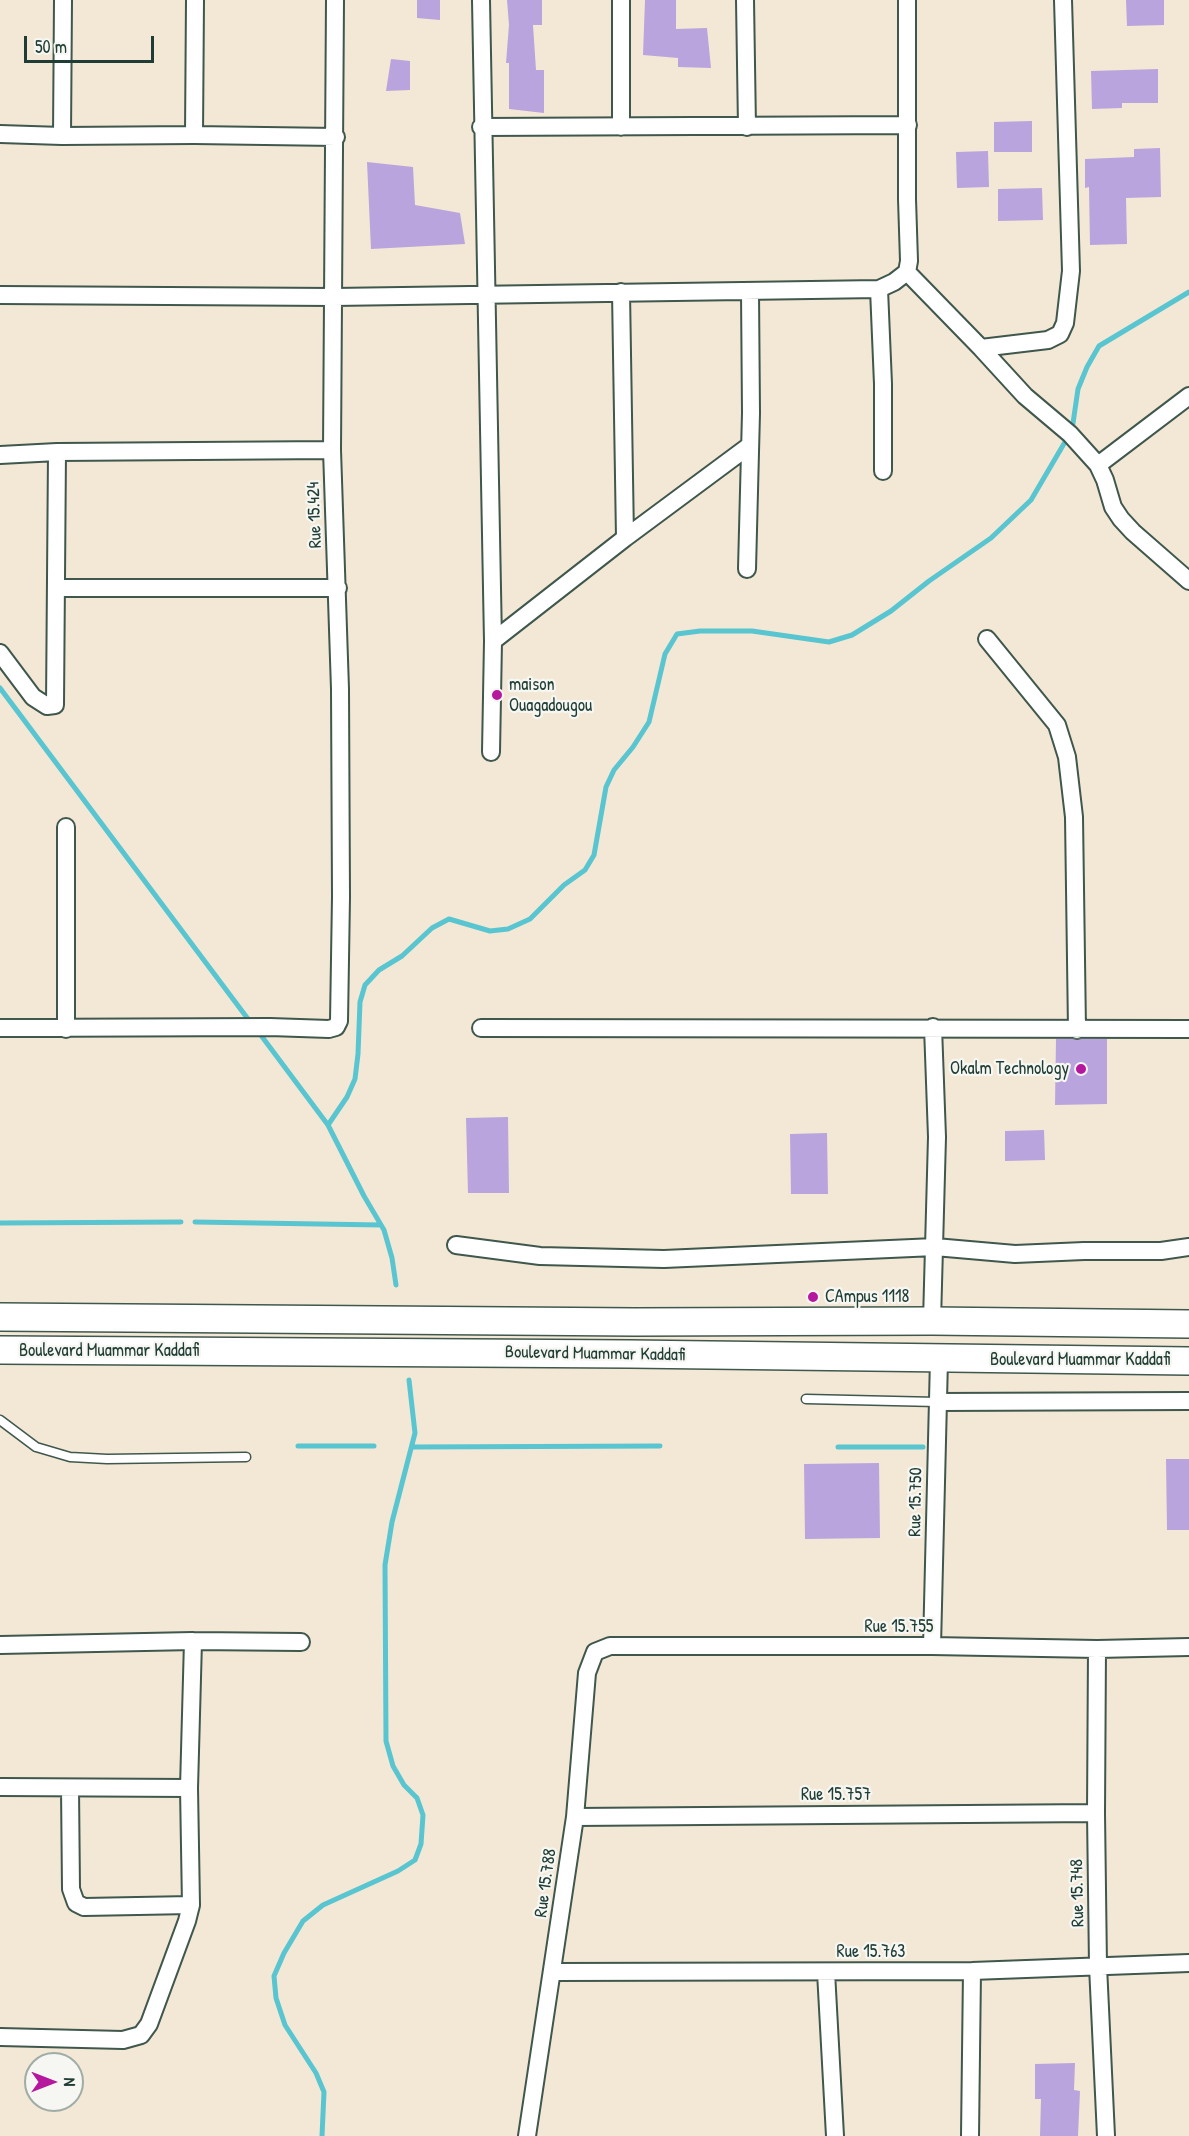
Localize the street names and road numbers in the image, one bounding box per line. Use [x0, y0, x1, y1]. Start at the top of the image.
street label: Rue 15.424 [303, 481, 327, 549]
street label: Boulevard Muammar Kaddafi [19, 1340, 199, 1362]
street label: Boulevard Muammar Kaddafi [505, 1342, 685, 1366]
street label: Boulevard Muammar Kaddafi [990, 1349, 1170, 1371]
street label: Rue 15.750 [905, 1467, 927, 1537]
street label: Rue 15.755 [865, 1616, 933, 1638]
street label: Rue 15.757 [801, 1784, 871, 1806]
street label: Rue 15.788 [530, 1847, 562, 1919]
street label: Rue 15.748 [1067, 1859, 1089, 1927]
street label: Rue 15.763 [837, 1941, 905, 1963]

